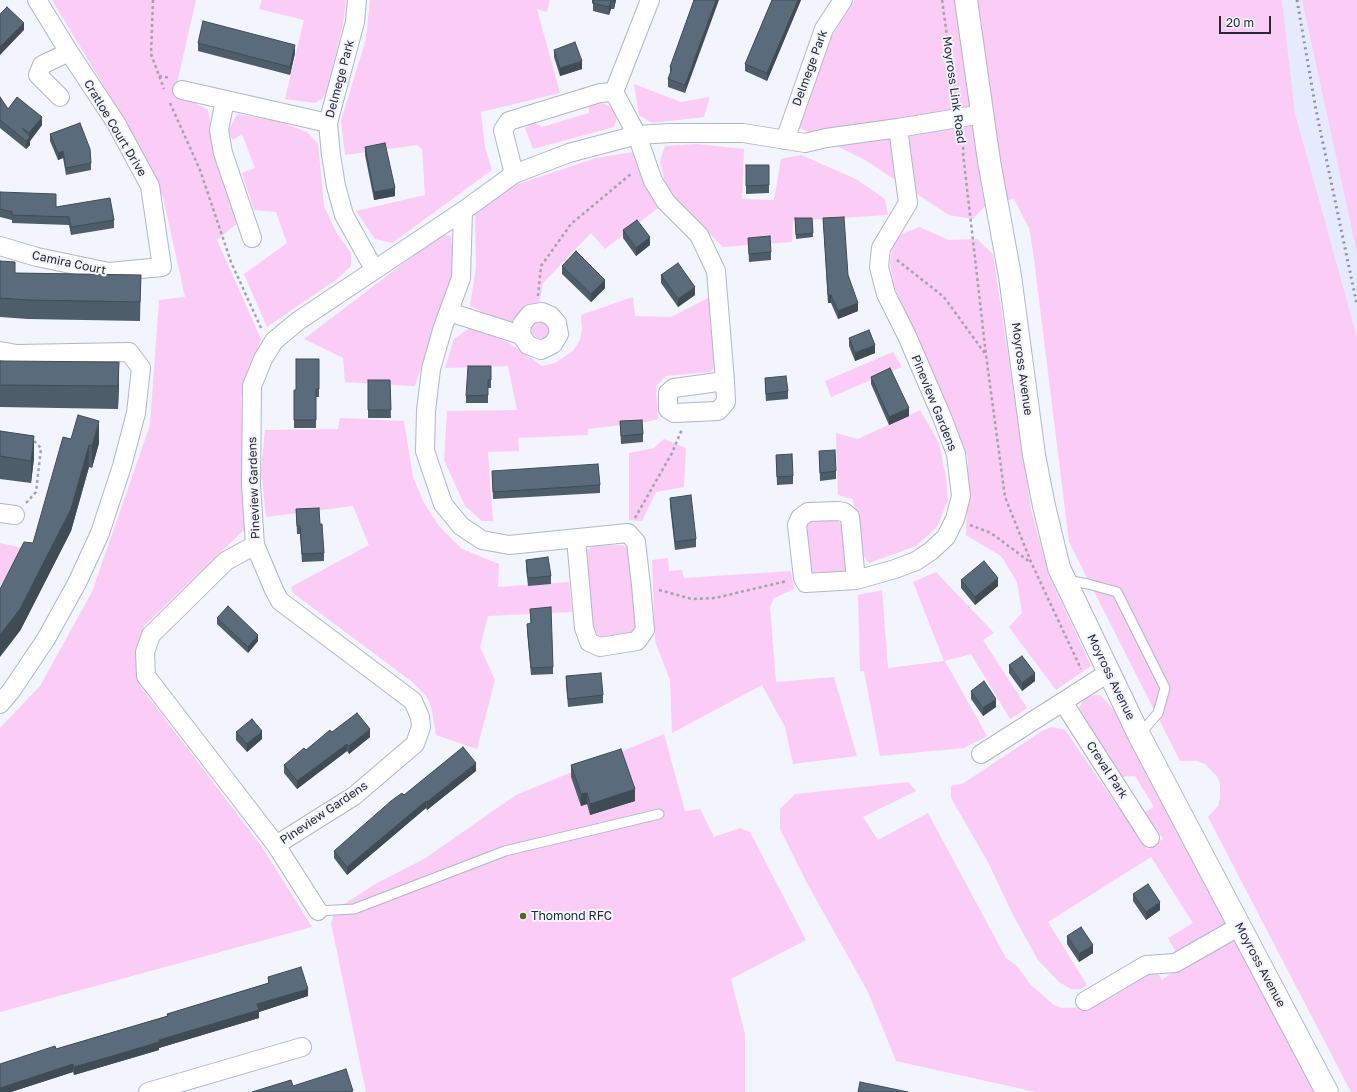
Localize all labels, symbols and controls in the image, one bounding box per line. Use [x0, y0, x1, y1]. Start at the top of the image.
scale bar [1221, 8, 1273, 34]
text: 20 m [1226, 15, 1254, 30]
street label: Delmege Park [790, 28, 830, 108]
street label: Moyross Link Road [939, 35, 969, 145]
street label: Delmege Park [323, 38, 357, 120]
street label: Cratloe Court Drive [80, 77, 150, 179]
street label: Camira Court [31, 248, 107, 278]
street label: Moyross Avenue [1008, 322, 1036, 416]
street label: Pineview Gardens [908, 353, 960, 453]
street label: Pineview Gardens [245, 437, 263, 539]
street label: Moyross Avenue [1084, 632, 1138, 722]
street label: Creval Park [1083, 739, 1131, 801]
street label: Pineview Gardens [277, 778, 371, 848]
place label: Thomond RFC [531, 909, 612, 923]
marker: Thomond RFC [518, 911, 528, 921]
street label: Moyross Avenue [1232, 920, 1288, 1010]

